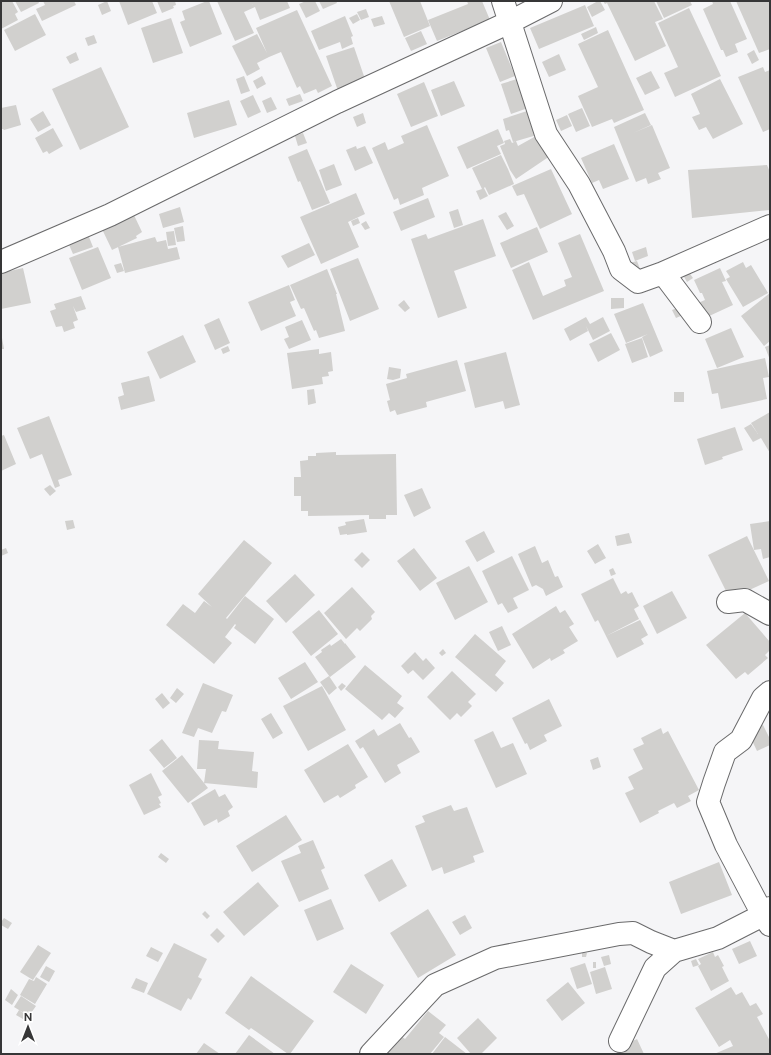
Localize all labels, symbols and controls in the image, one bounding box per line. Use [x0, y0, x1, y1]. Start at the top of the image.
north arrow [8, 1007, 48, 1047]
text: N [24, 1011, 32, 1023]

